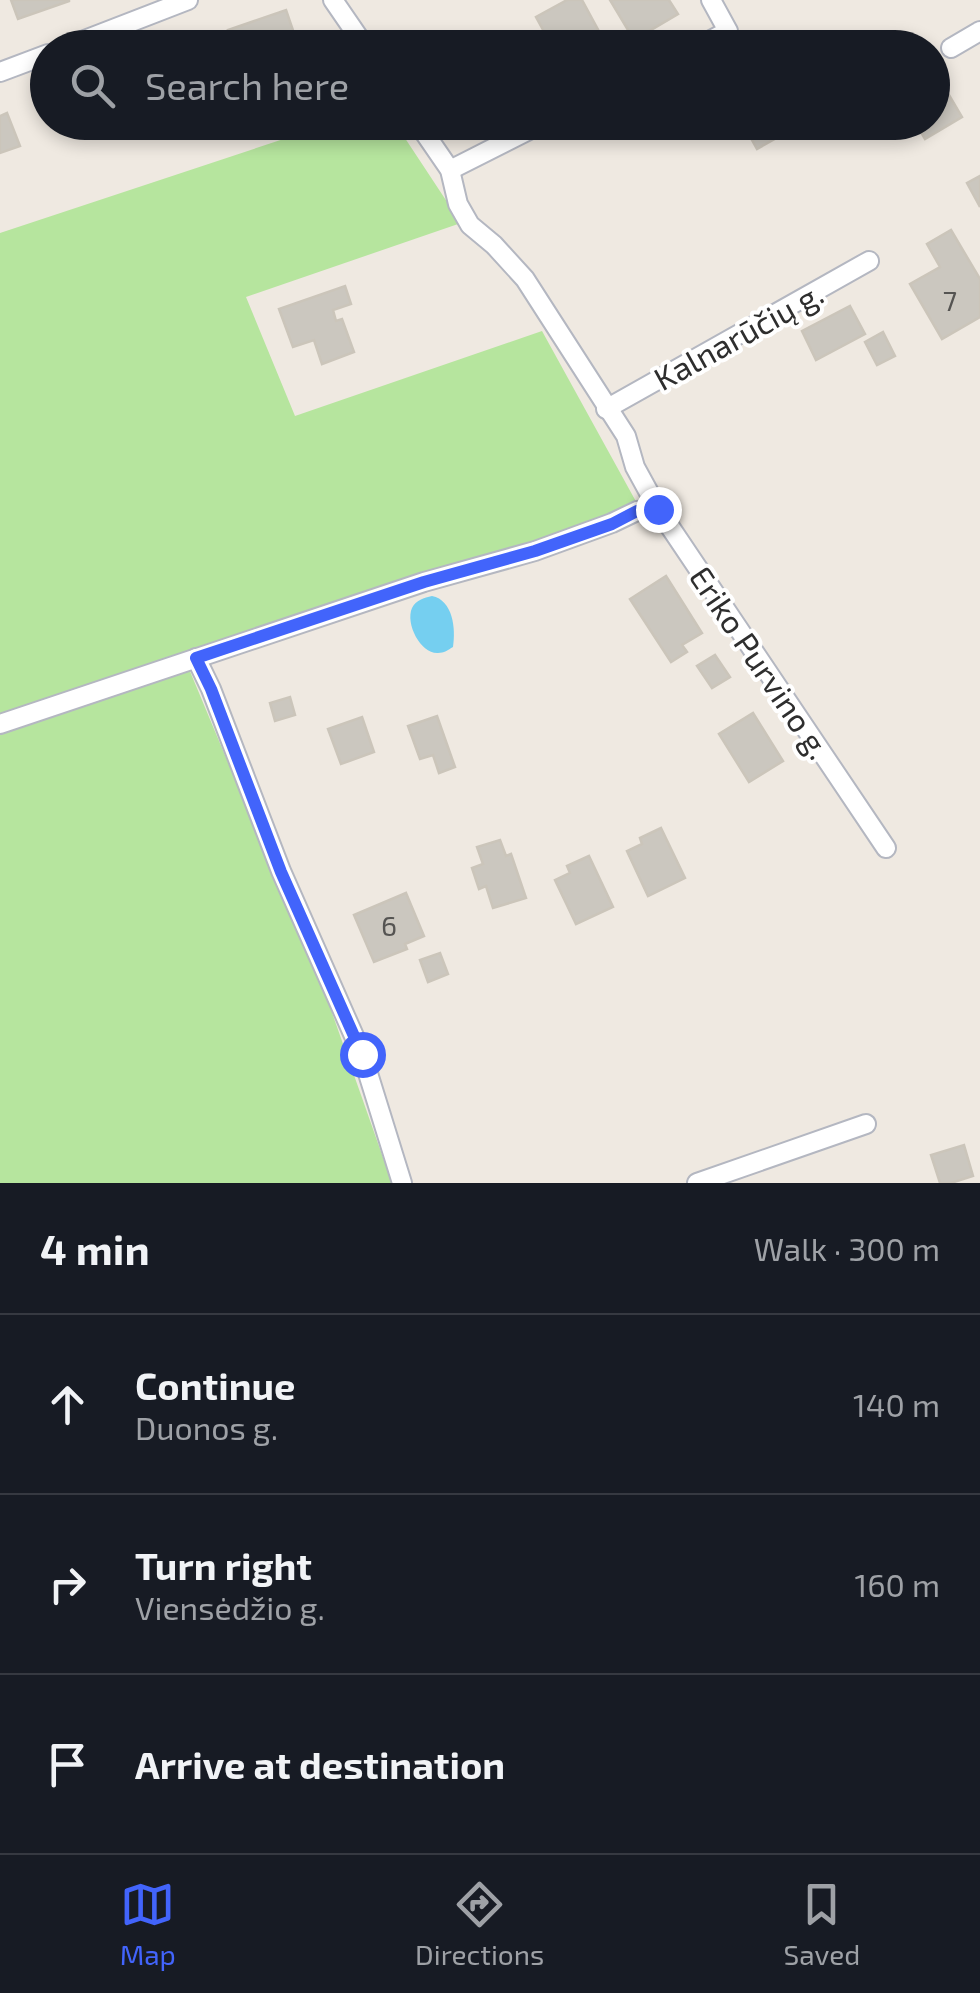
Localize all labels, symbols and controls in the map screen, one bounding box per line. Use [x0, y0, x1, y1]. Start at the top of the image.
search box [30, 30, 950, 140]
icon: search [65, 58, 120, 113]
text: Search here [145, 62, 349, 108]
street label: Kalnarūčių g. [647, 273, 829, 397]
house number: 7 [943, 283, 957, 317]
route end [636, 487, 682, 533]
street label: Eriko Purvino g. [683, 559, 839, 765]
house number: 6 [381, 908, 397, 942]
route start [340, 1032, 386, 1078]
text: 4 min [40, 1223, 150, 1273]
text: Walk · 300 m [754, 1229, 940, 1267]
text: Continue [135, 1362, 295, 1408]
icon: ahead [40, 1377, 95, 1432]
text: 140 m [853, 1385, 940, 1423]
text: Duonos g. [135, 1408, 278, 1446]
text: Turn right [135, 1542, 312, 1588]
icon: right [40, 1557, 95, 1612]
text: 160 m [854, 1565, 940, 1603]
text: Viensėdžio g. [135, 1588, 325, 1626]
icon: arrive [40, 1737, 95, 1792]
text: Arrive at destination [135, 1741, 505, 1787]
tab: Map [120, 1877, 176, 1971]
tab: Directions [415, 1877, 544, 1971]
tab: Saved [784, 1877, 860, 1971]

